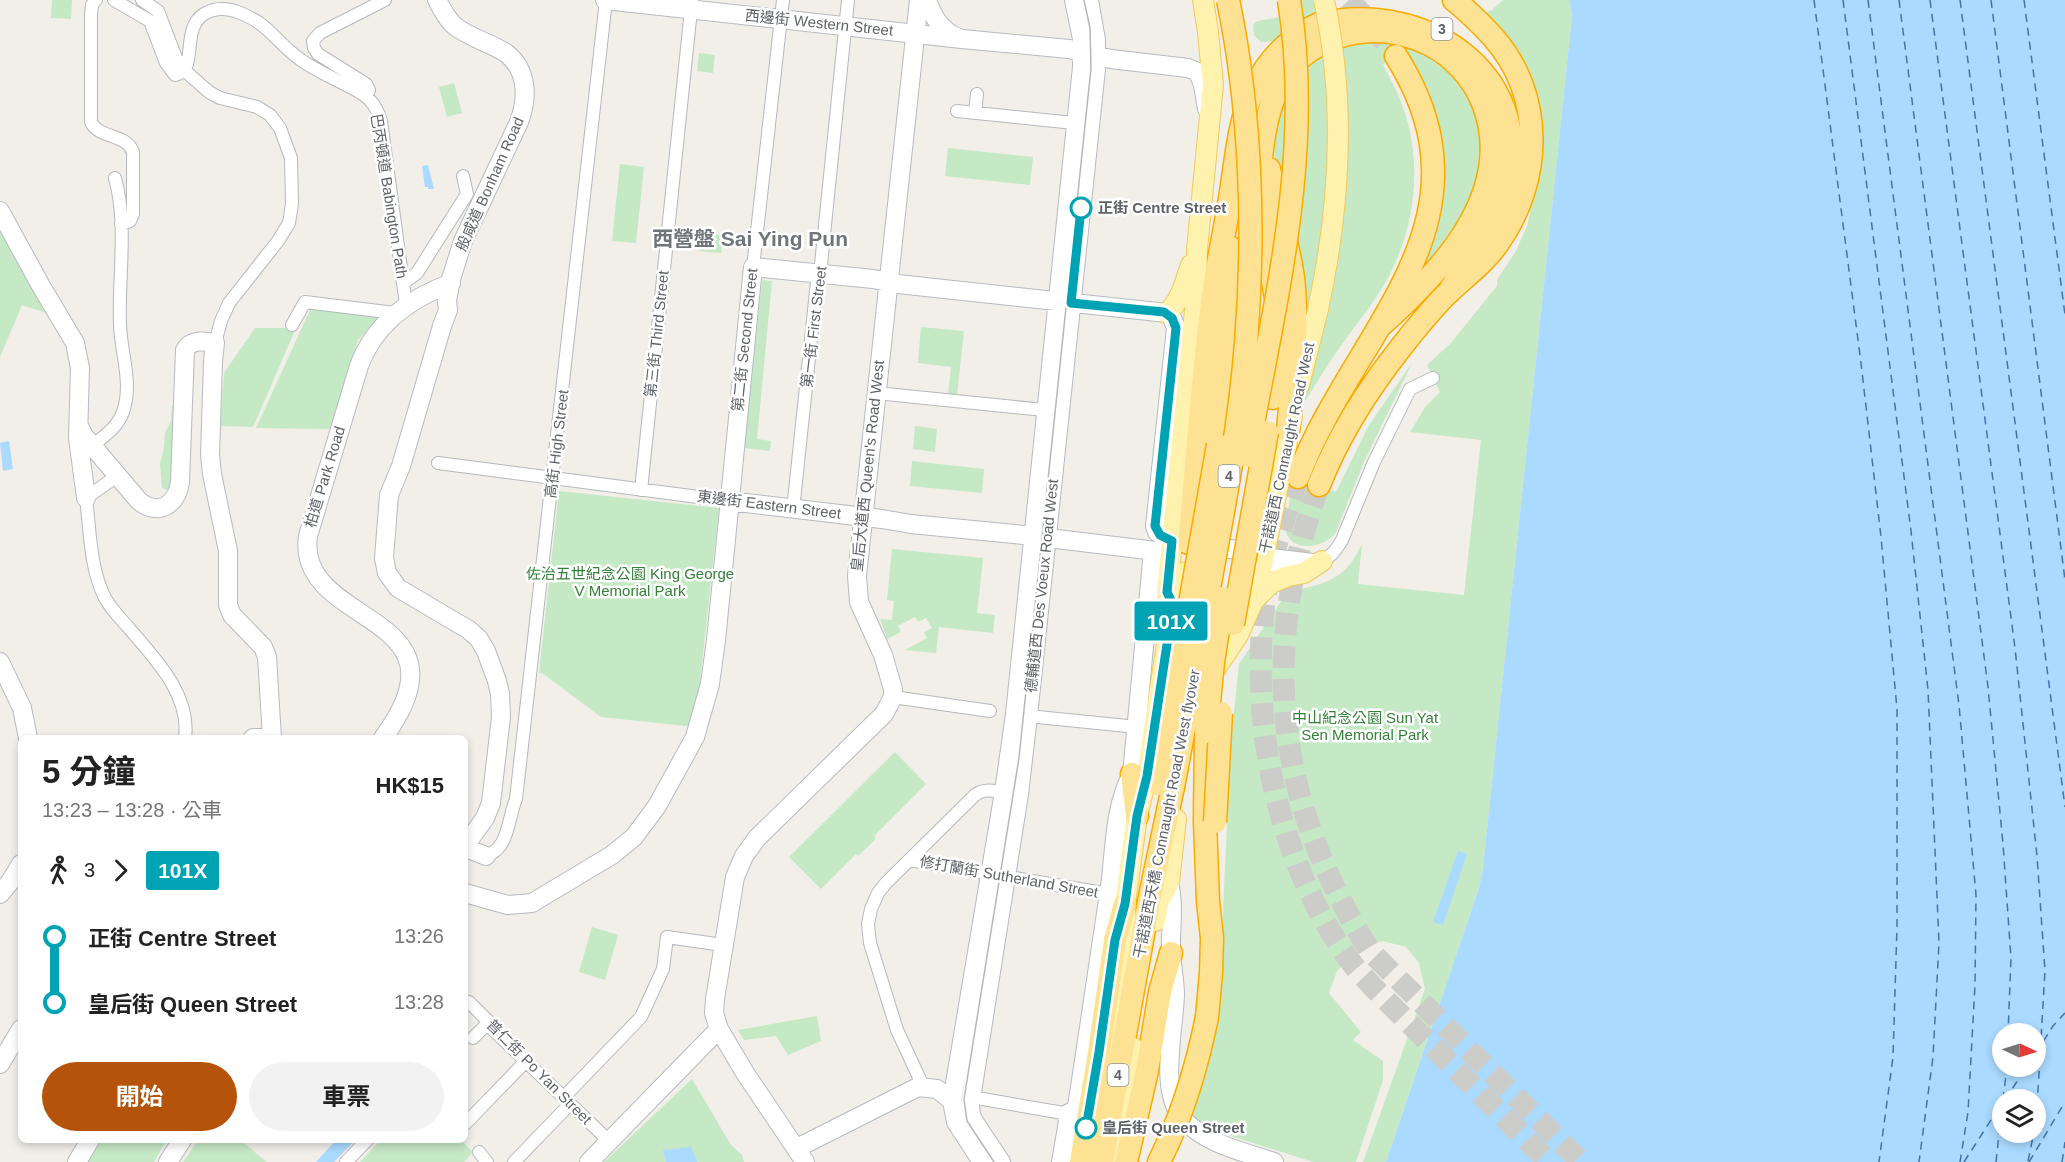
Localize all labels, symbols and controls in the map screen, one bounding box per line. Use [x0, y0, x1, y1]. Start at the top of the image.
street label: 西邊街 Western Street [744, 6, 895, 39]
road number: 3 [1432, 18, 1452, 40]
street label: 巴丙頓道 Babington Path [368, 112, 411, 280]
street label: 般咸道 Bonham Road [452, 114, 527, 254]
marker: 正街 Centre Street [1070, 197, 1092, 219]
place label: 正街 Centre Street [1098, 199, 1226, 216]
district label: 西營盤 Sai Ying Pun [652, 227, 848, 250]
street label: 第一街 First Street [798, 264, 830, 389]
street label: 第二街 Second Street [729, 267, 761, 413]
street label: 第三街 Third Street [641, 269, 672, 398]
street label: 干諾道西 Connaught Road West [1256, 340, 1317, 555]
street label: 皇后大道西 Queen's Road West [848, 358, 887, 573]
street label: 高街 High Street [541, 388, 572, 499]
street label: 柏道 Park Road [301, 424, 348, 530]
road number: 4 [1218, 465, 1240, 487]
street label: 德輔道西 Des Voeux Road West [1022, 477, 1061, 694]
street label: 東邊街 Eastern Street [696, 487, 843, 522]
park label: 佐治五世紀念公園 King George V Memorial Park [526, 565, 734, 599]
line badge: 101X [1129, 602, 1213, 640]
text: 101X [1146, 610, 1196, 633]
street label: 干諾道西天橋 Connaught Road West flyover [1130, 668, 1203, 960]
park label: 中山紀念公園 Sun Yat Sen Memorial Park [1292, 709, 1439, 743]
text: 5 分鐘 [42, 753, 136, 790]
text: HK$15 [376, 773, 444, 798]
text: 13:23 – 13:28 · 公車 [42, 799, 222, 821]
street label: 修打蘭街 Sutherland Street [919, 852, 1100, 901]
icon: walk [42, 854, 75, 887]
icon: forward [104, 854, 137, 887]
text: 3 [84, 859, 95, 881]
text: 101X [158, 859, 207, 882]
text: 13:26 [394, 925, 444, 947]
text: 正街 Centre Street [88, 926, 276, 951]
text: 13:28 [394, 991, 444, 1013]
text: 皇后街 Queen Street [88, 992, 297, 1017]
street label: 普仁街 Po Yan Street [483, 1016, 596, 1128]
north arrow [1992, 1023, 2046, 1077]
map controls [1992, 1023, 2046, 1143]
button: 開始 [42, 1062, 237, 1131]
button: 車票 [249, 1062, 444, 1131]
road number: 4 [1108, 1064, 1128, 1086]
button: layers [1992, 1089, 2046, 1143]
marker: 皇后街 Queen Street [1075, 1117, 1097, 1139]
place label: 皇后街 Queen Street [1102, 1119, 1245, 1136]

